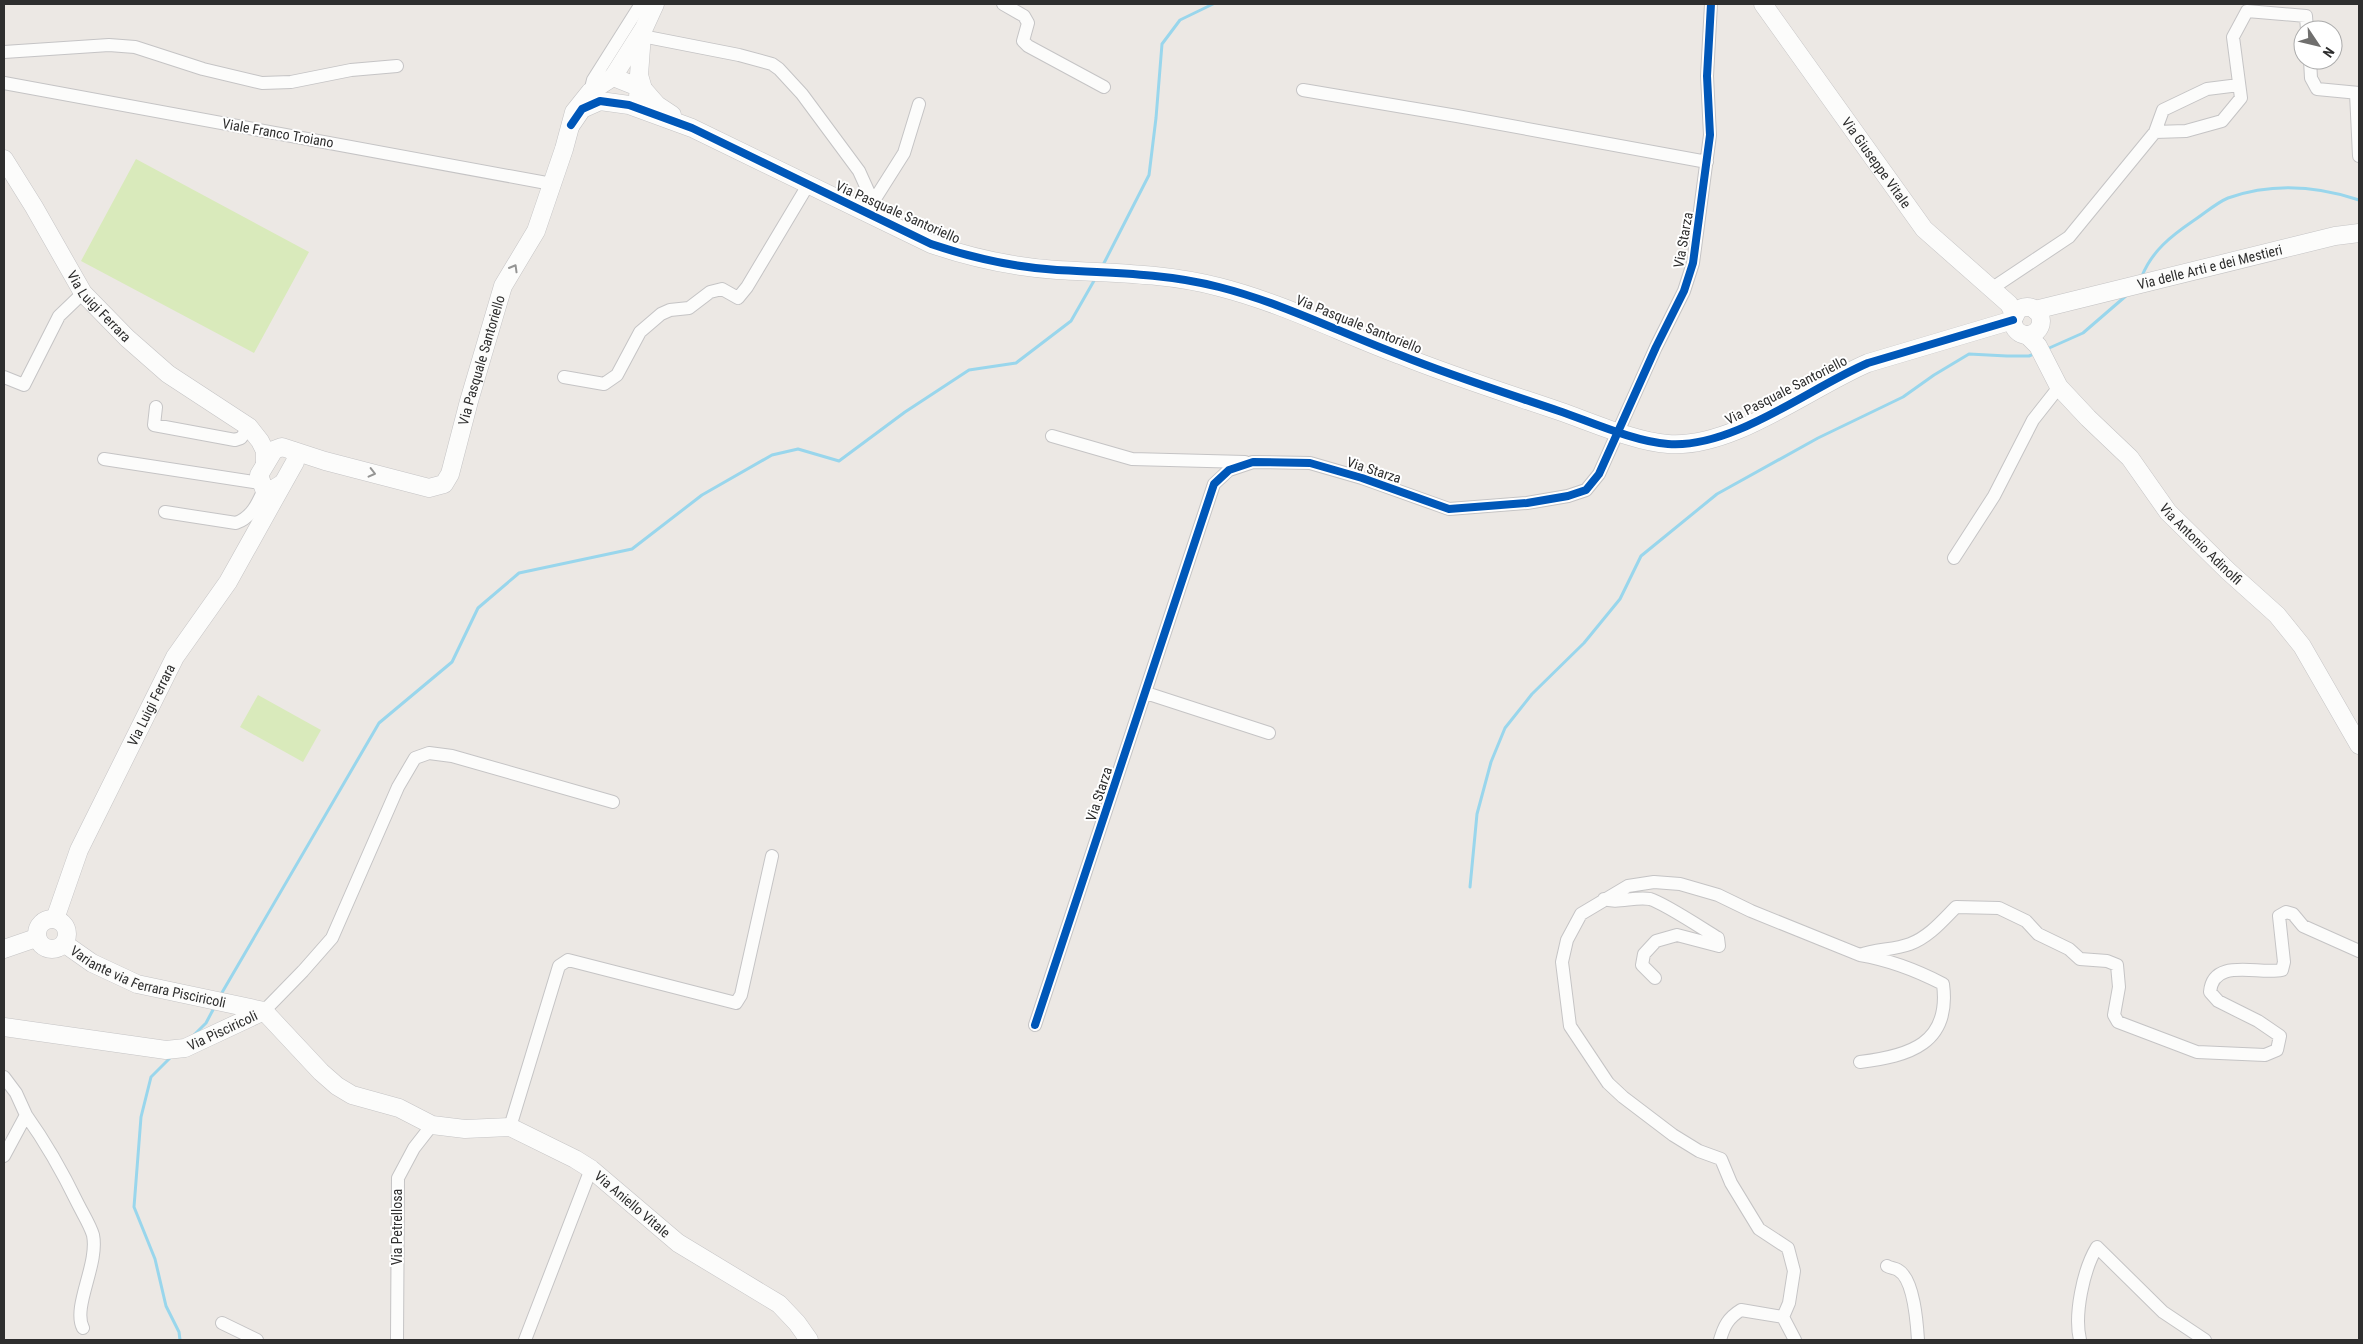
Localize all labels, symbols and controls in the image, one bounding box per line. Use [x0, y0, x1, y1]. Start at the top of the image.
north arrow [2293, 20, 2343, 70]
text: N [2320, 44, 2338, 61]
street label: Via Giuseppe Vitale [1839, 114, 1915, 211]
street label: Viale Franco Troiano [221, 115, 335, 151]
street label: Via Pasquale Santoriello [833, 177, 963, 247]
street label: Via Starza [1670, 211, 1696, 269]
street label: Via delle Arti e dei Mestieri [2136, 241, 2284, 292]
one-way arrow [508, 264, 518, 273]
street label: Via Luigi Ferrara [64, 268, 134, 345]
street label: Via Pasquale Santoriello [1294, 291, 1424, 357]
street label: Via Pasquale Santoriello [455, 293, 508, 427]
street label: Via Pasquale Santoriello [1722, 352, 1850, 428]
street label: Via Starza [1345, 454, 1403, 486]
one-way arrow [368, 468, 376, 478]
street label: Via Antonio Adinolfi [2156, 500, 2246, 588]
street label: Via Luigi Ferrara [124, 661, 178, 749]
street label: Via Starza [1083, 765, 1115, 823]
street label: Variante via Ferrara Pisciricoli [67, 942, 227, 1011]
street label: Via Pisciricoli [185, 1007, 260, 1054]
street label: Via Aniello Vitale [591, 1168, 674, 1241]
street label: Via Petrellosa [389, 1189, 405, 1265]

